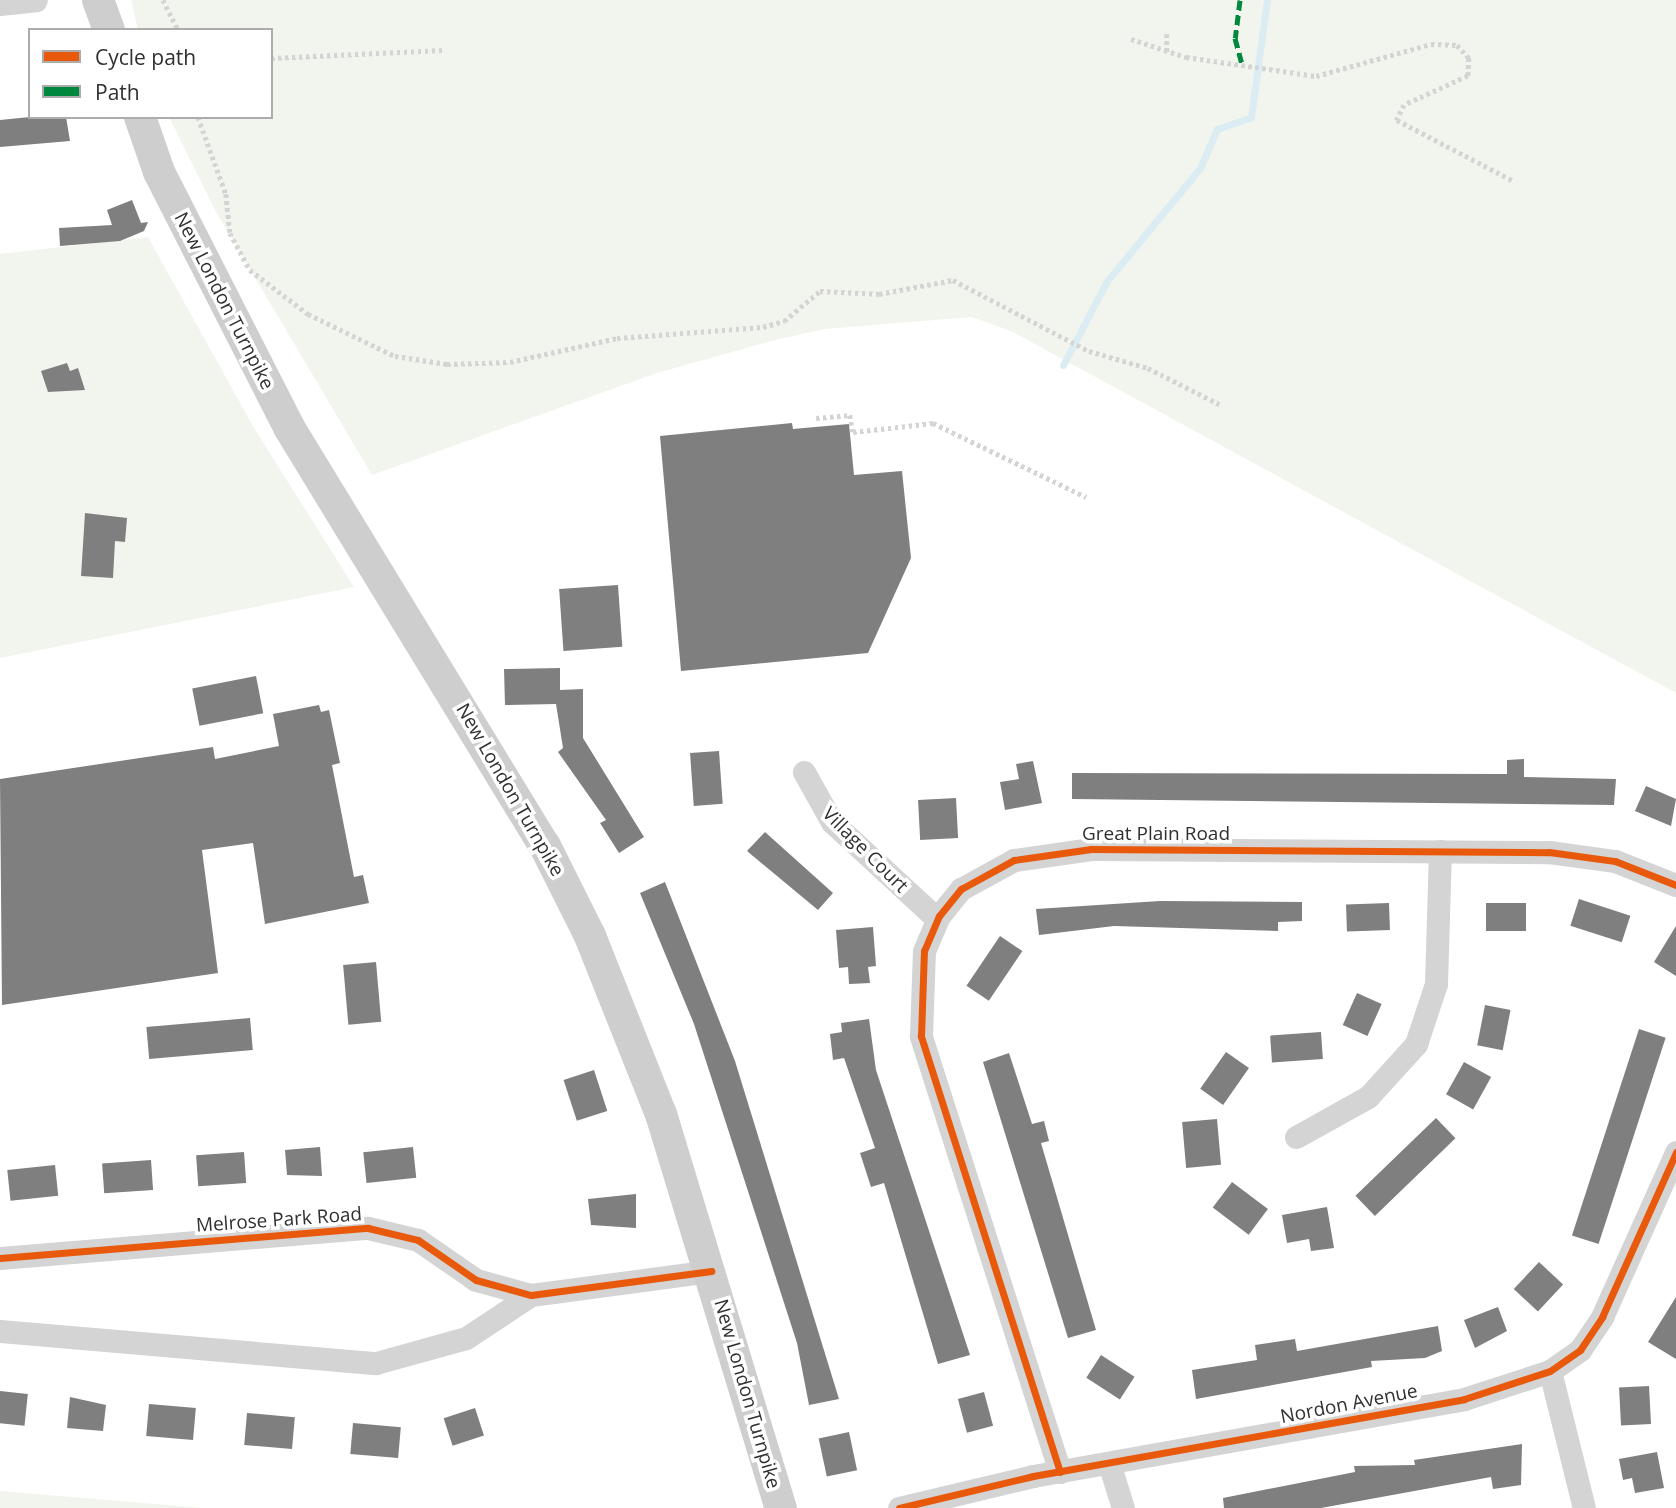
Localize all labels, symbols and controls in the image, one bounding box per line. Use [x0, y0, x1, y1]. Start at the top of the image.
legend [28, 28, 273, 119]
text: Cycle path [95, 43, 196, 71]
text: Path [95, 78, 140, 106]
street label: New London Turnpike [169, 209, 279, 393]
street label: New London Turnpike [451, 699, 569, 881]
street label: Village Court [817, 802, 913, 898]
street label: Great Plain Road [1082, 823, 1230, 845]
street label: Melrose Park Road [195, 1203, 363, 1237]
street label: New London Turnpike [709, 1297, 785, 1491]
street label: Nordon Avenue [1278, 1380, 1420, 1428]

